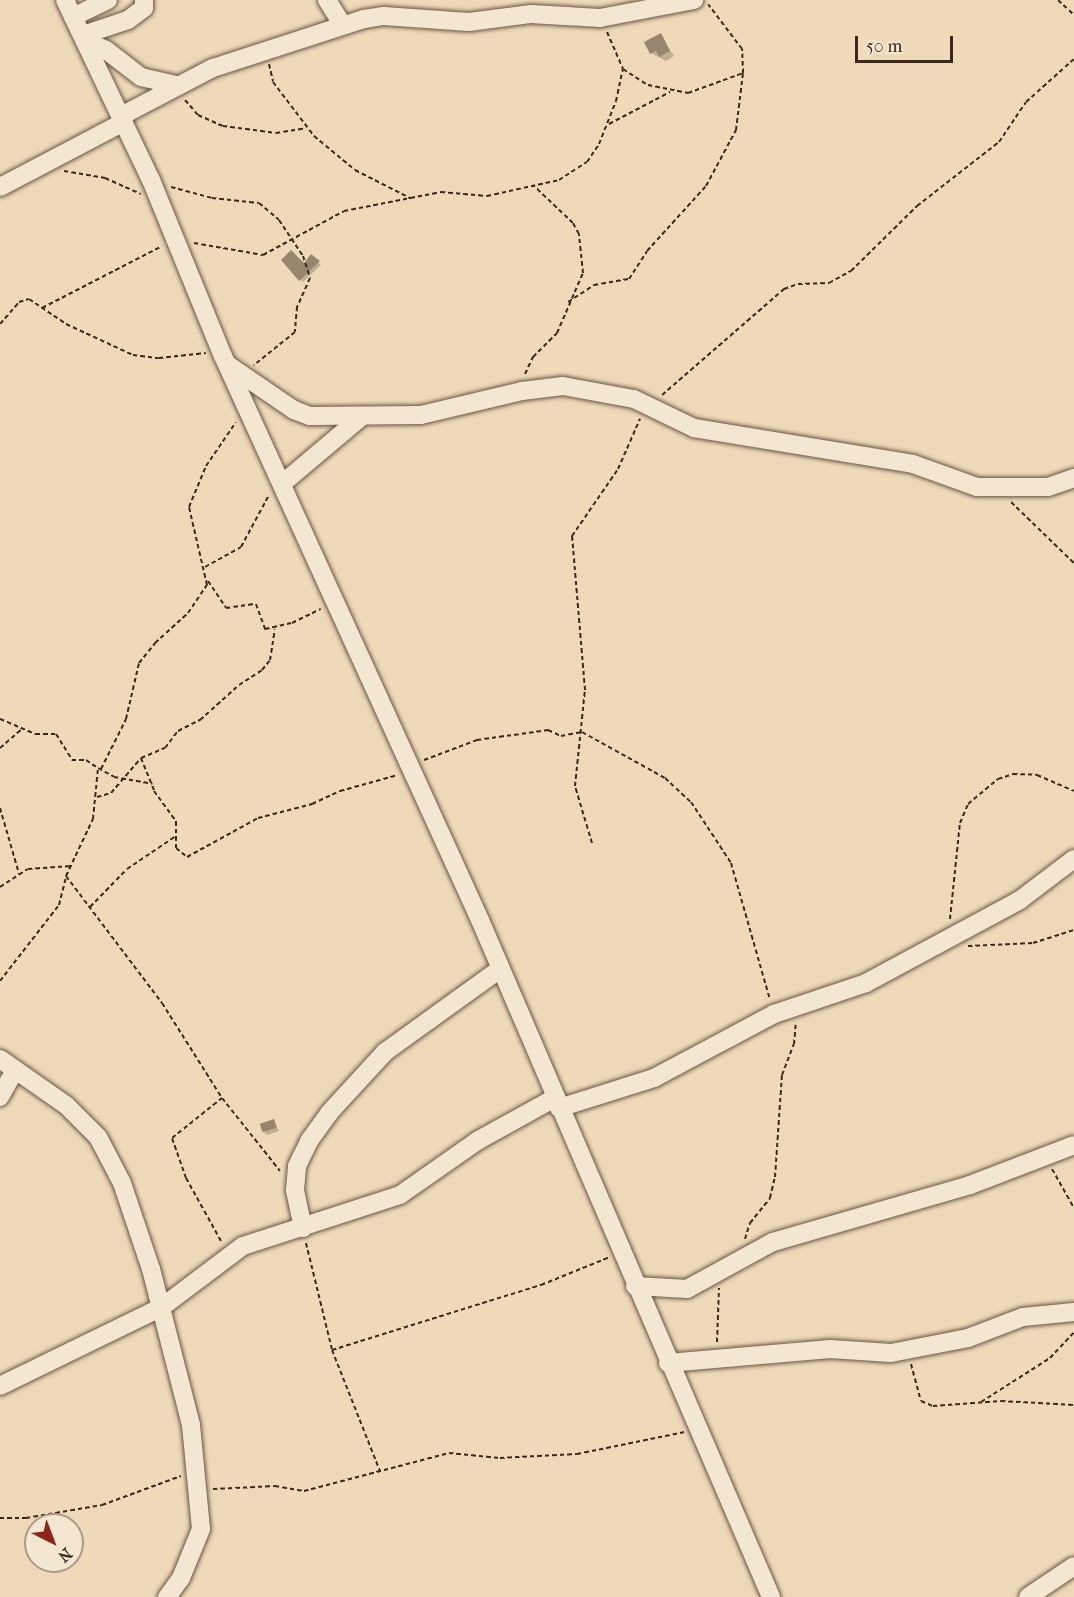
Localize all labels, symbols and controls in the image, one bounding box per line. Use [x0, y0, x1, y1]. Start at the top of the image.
scale bar [858, 24, 956, 62]
text: 50 m [866, 36, 902, 57]
north arrow [24, 1513, 84, 1573]
text: N [54, 1544, 76, 1566]

